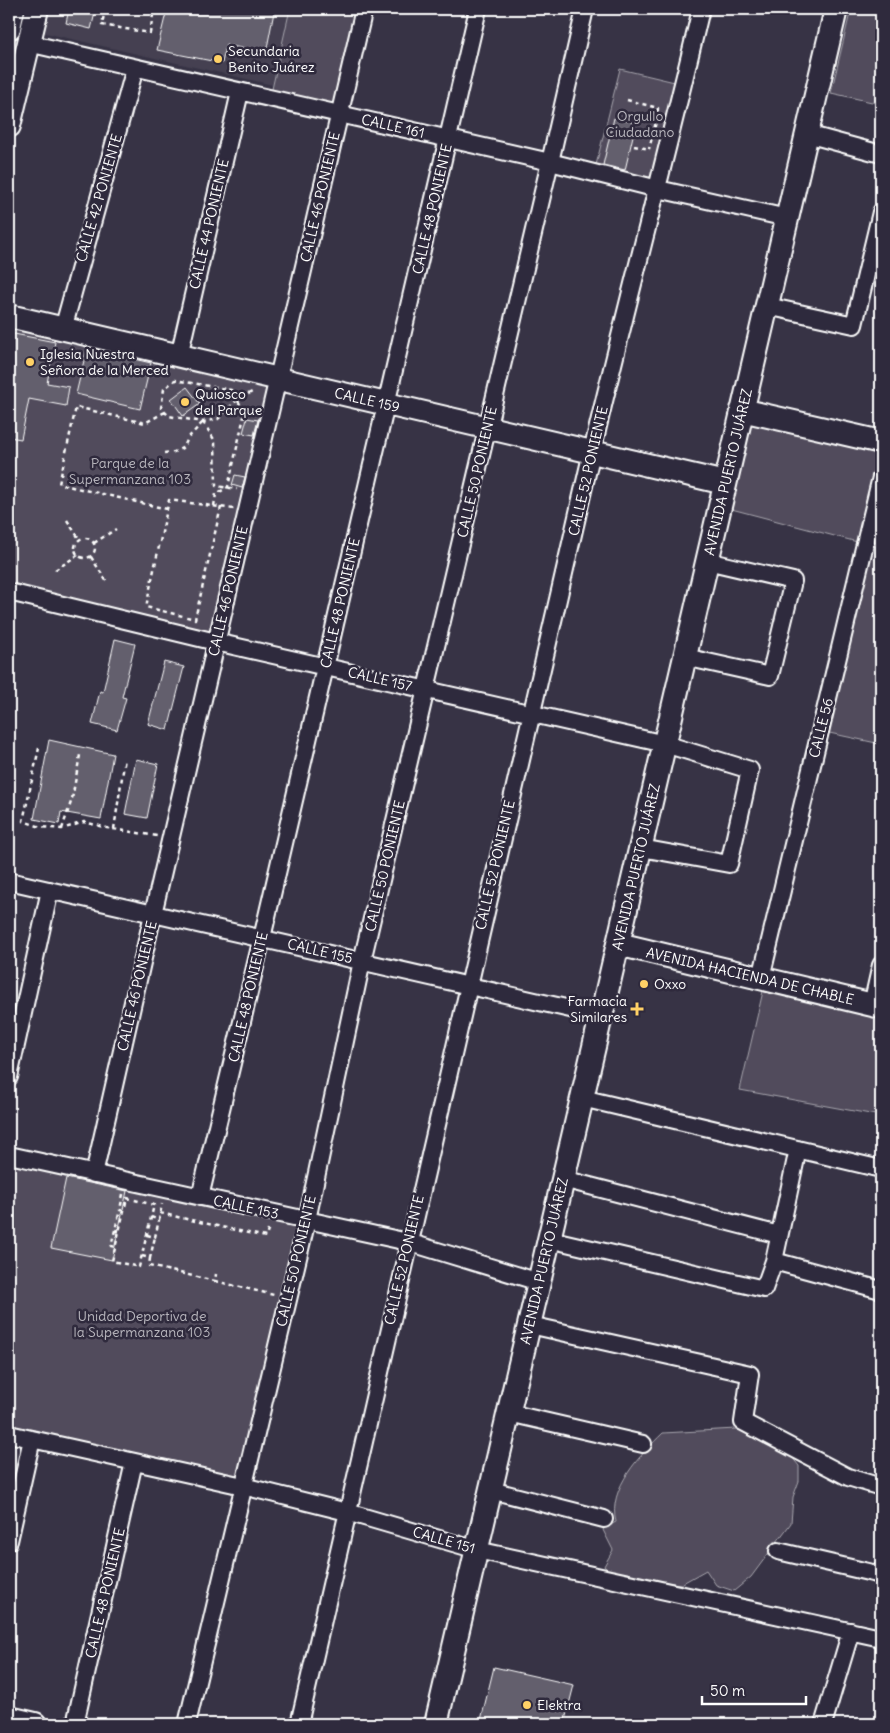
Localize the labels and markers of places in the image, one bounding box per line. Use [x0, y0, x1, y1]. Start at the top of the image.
place label: Secundaria Benito Juárez [228, 42, 315, 76]
marker: Secundaria Benito Juárez [212, 53, 224, 65]
place label: Iglesia Nuestra Señora de la Merced [40, 345, 169, 379]
marker: Iglesia Nuestra Señora de la Merced [24, 356, 36, 368]
place label: Quiosco del Parque [195, 385, 262, 419]
marker: Quiosco del Parque [179, 396, 191, 408]
place label: Oxxo [654, 975, 686, 993]
marker: Oxxo [638, 978, 650, 990]
place label: Farmacia Similares [568, 992, 627, 1026]
marker: Farmacia Similares [631, 1003, 643, 1015]
place label: Elektra [537, 1696, 581, 1714]
marker: Elektra [521, 1699, 533, 1711]

